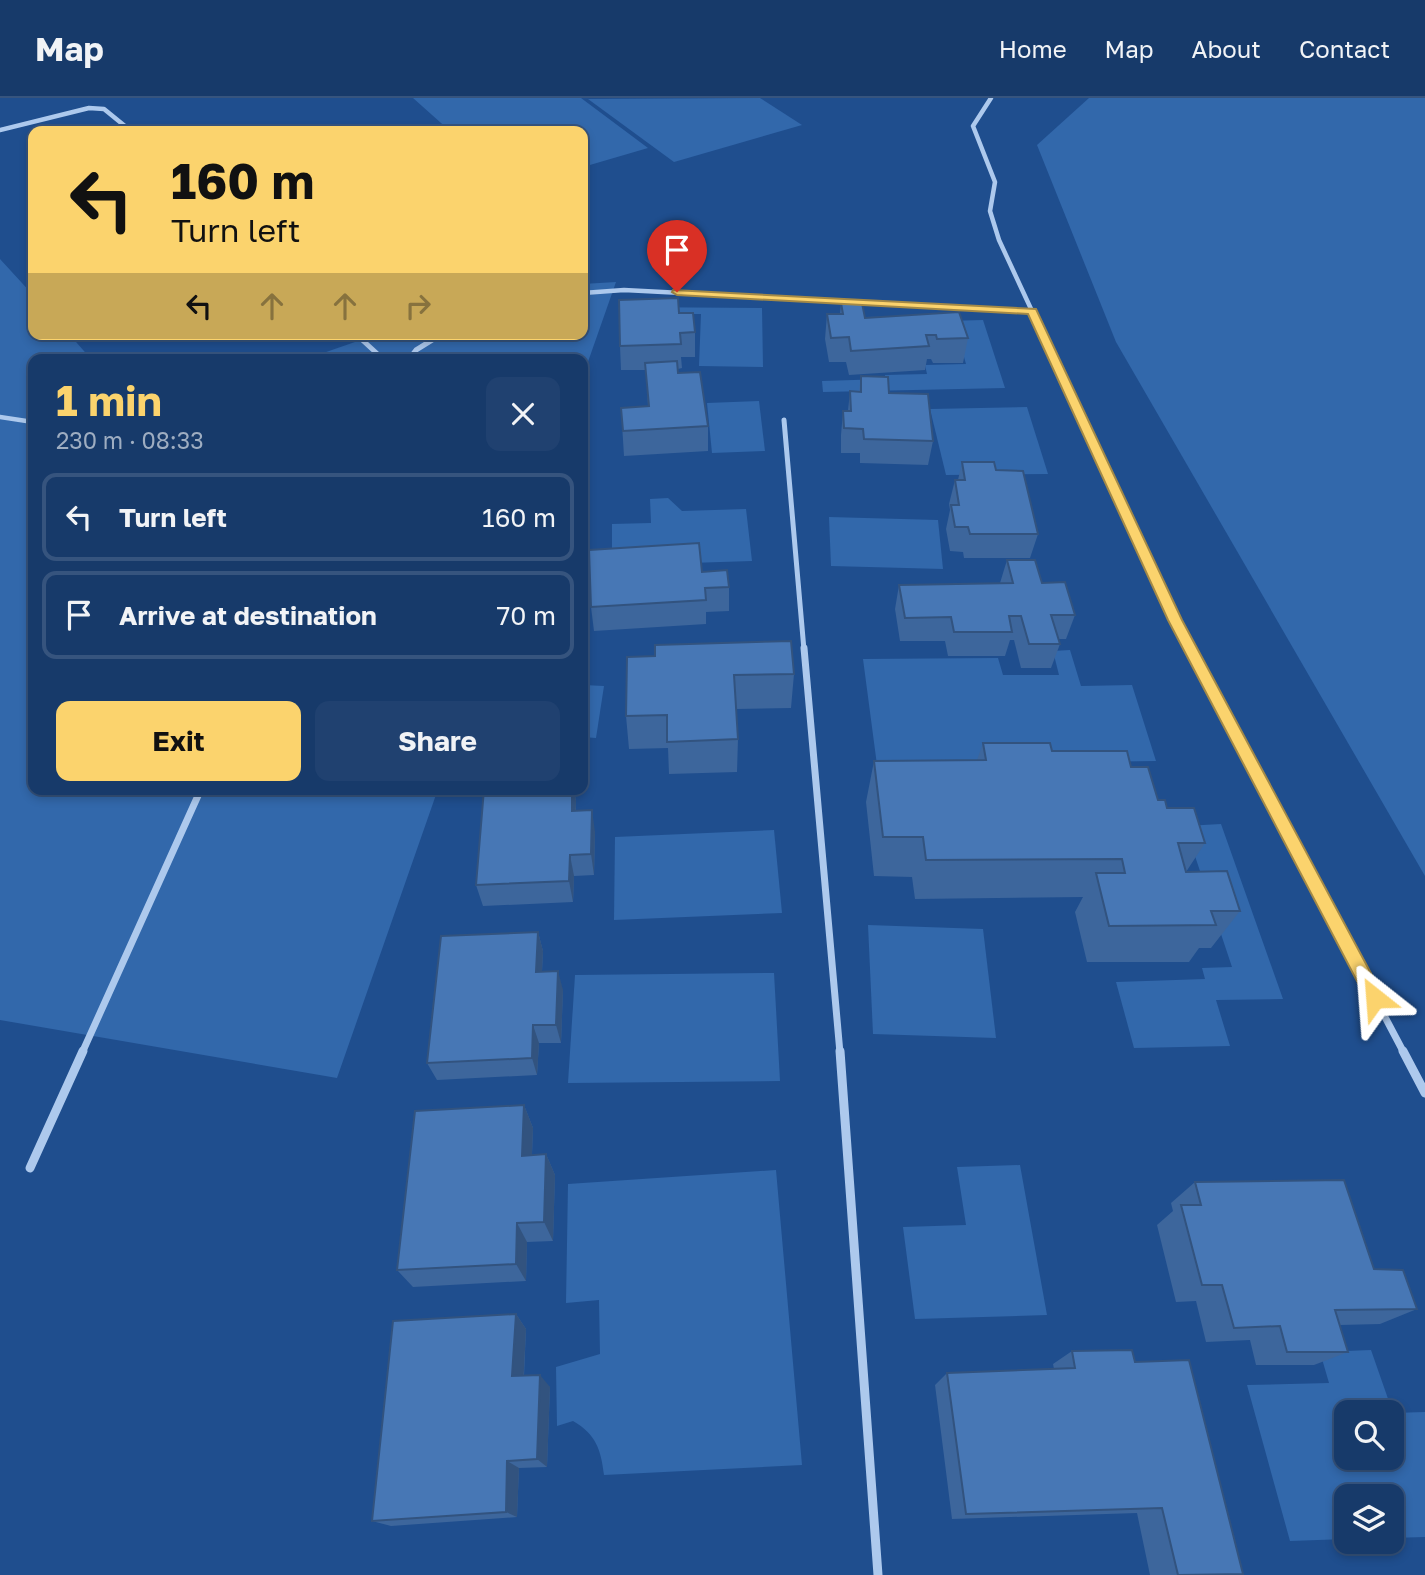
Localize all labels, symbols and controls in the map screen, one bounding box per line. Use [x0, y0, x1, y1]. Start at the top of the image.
text: Map [35, 29, 104, 68]
text: Home [999, 34, 1067, 63]
text: Map [1105, 34, 1154, 63]
text: About [1192, 34, 1261, 63]
text: Contact [1299, 34, 1390, 63]
text: 160 m [171, 151, 314, 210]
icon: left [56, 154, 147, 245]
text: Turn left [171, 211, 300, 249]
pin [647, 220, 707, 292]
icon: arrive [658, 231, 696, 269]
icon: left [180, 287, 218, 325]
icon: ahead [253, 287, 291, 325]
icon: ahead [326, 287, 364, 325]
icon: right [399, 287, 437, 325]
text: 1 min [56, 375, 162, 425]
button: close [486, 377, 560, 451]
text: 230 m · 08:33 [56, 426, 204, 454]
icon: left [60, 498, 98, 536]
text: Turn left [119, 502, 227, 533]
text: 160 m [482, 502, 556, 533]
icon: arrive [60, 596, 98, 634]
text: Arrive at destination [119, 600, 377, 631]
text: 70 m [497, 600, 556, 631]
button: Exit [56, 701, 301, 781]
button: Share [315, 701, 560, 781]
position arrow [1338, 961, 1412, 1035]
map controls [1334, 1400, 1404, 1554]
button: search [1334, 1400, 1404, 1470]
button: layers [1334, 1484, 1404, 1554]

